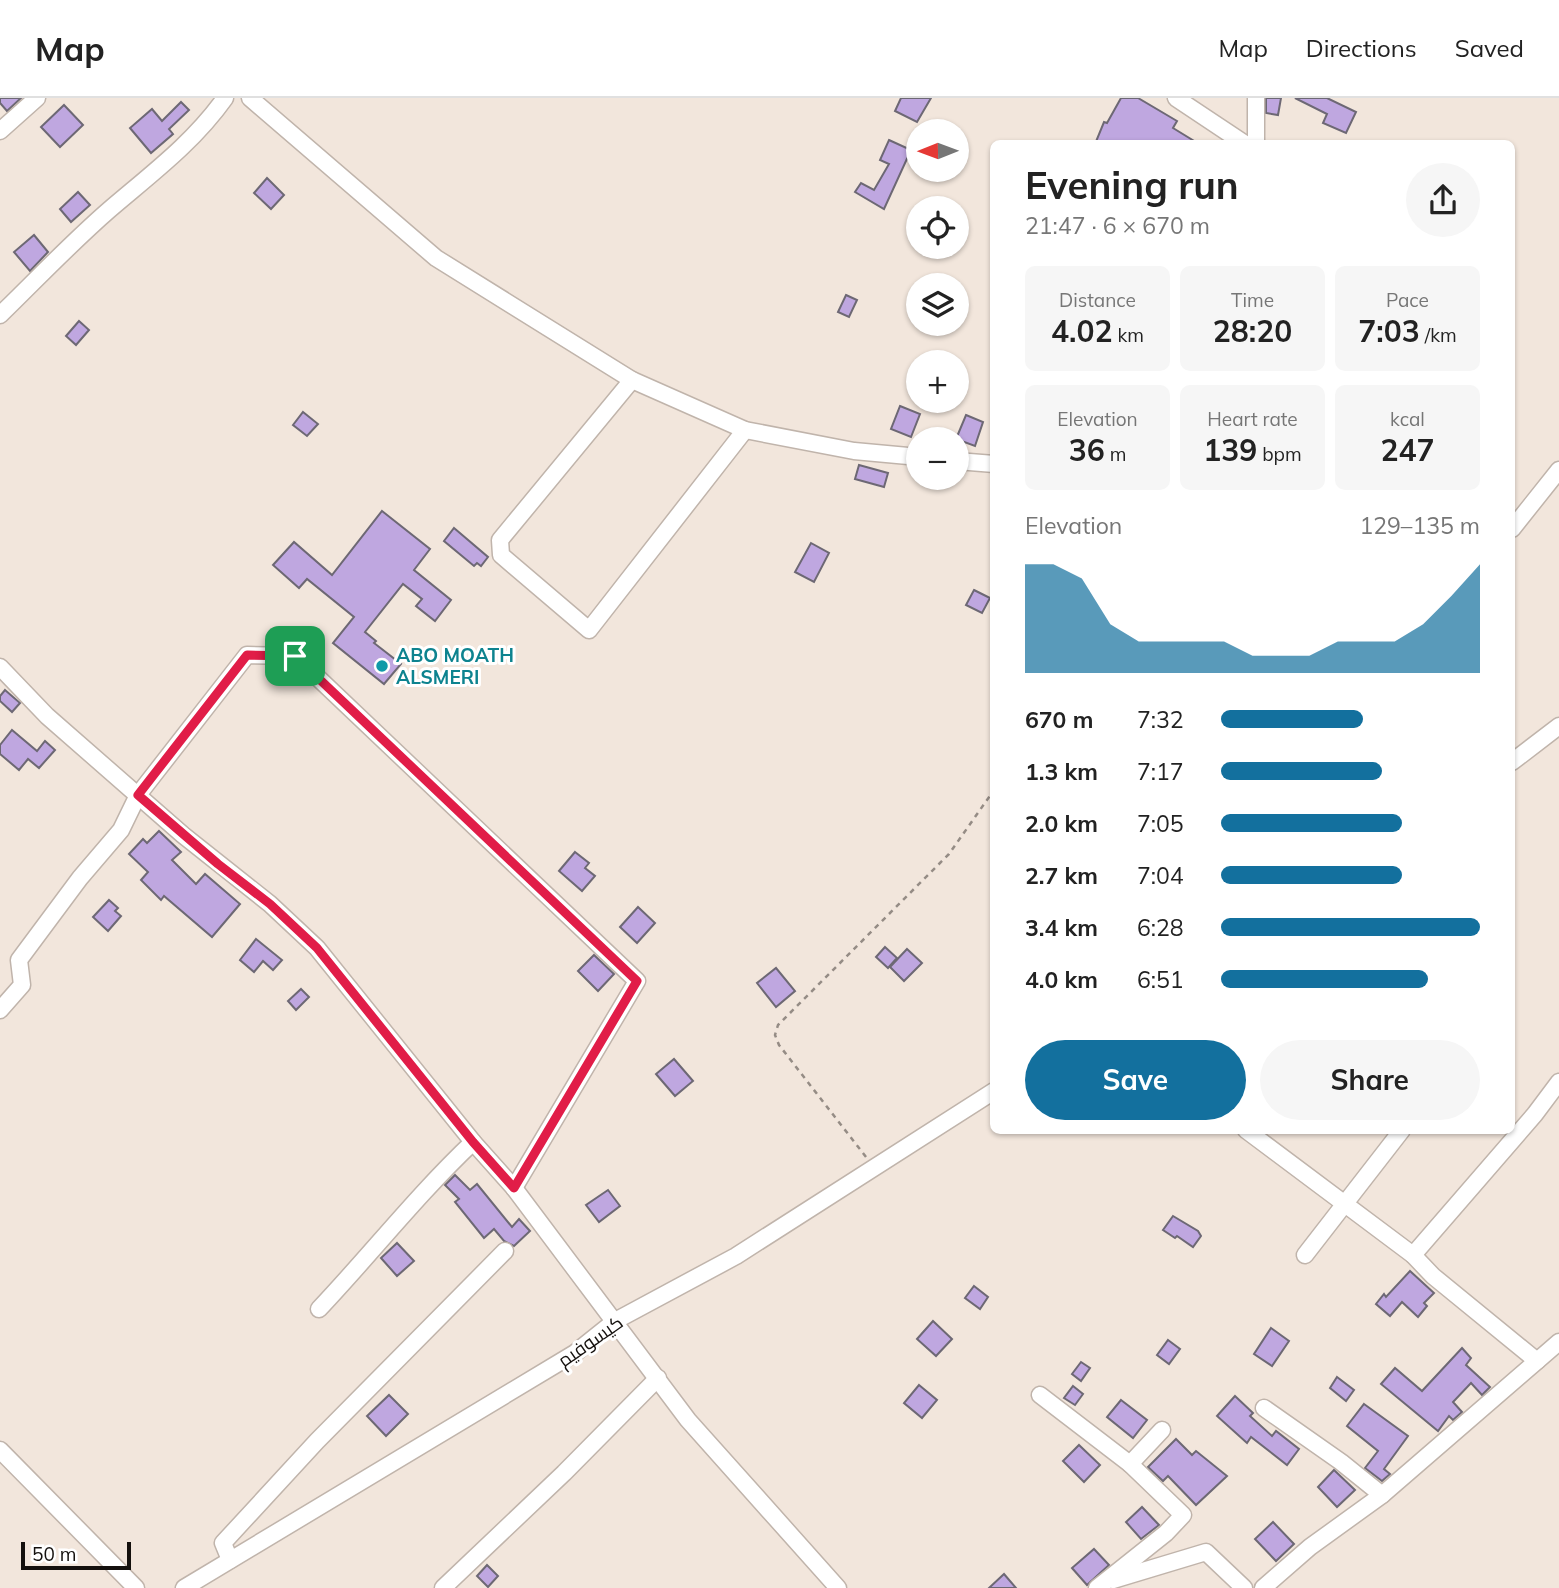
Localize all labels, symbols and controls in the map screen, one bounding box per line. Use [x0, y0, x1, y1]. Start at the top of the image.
text: Map [35, 28, 105, 69]
text: Map [1218, 33, 1268, 63]
text: Directions [1306, 33, 1417, 63]
text: Saved [1455, 33, 1524, 63]
north arrow [906, 119, 970, 182]
map controls [906, 119, 969, 490]
text: Evening run [1025, 161, 1239, 209]
button: share [1406, 163, 1480, 237]
button: locate [906, 196, 969, 259]
text: 21:47 · 6 × 670 m [1025, 211, 1210, 240]
button: layers [906, 273, 969, 336]
text: Distance [1059, 288, 1136, 312]
text: Time [1231, 288, 1274, 312]
text: Pace [1386, 288, 1429, 312]
text: 4.02 [1051, 312, 1113, 350]
text: 28:20 [1213, 312, 1292, 350]
text: 7:03 [1358, 312, 1420, 350]
text: km [1113, 323, 1144, 347]
text: /km [1420, 323, 1457, 347]
button: + [906, 350, 969, 413]
text: Elevation [1057, 407, 1138, 431]
text: Heart rate [1207, 407, 1298, 431]
text: kcal [1390, 407, 1425, 431]
button: − [906, 427, 969, 490]
text: 36 [1069, 431, 1105, 469]
text: 139 [1203, 431, 1257, 469]
text: 247 [1381, 431, 1435, 469]
text: m [1105, 442, 1126, 466]
text: bpm [1257, 442, 1302, 466]
text: Elevation [1025, 511, 1122, 540]
text: 129–135 m [1359, 511, 1480, 540]
pin [265, 626, 325, 686]
icon: arrive [276, 637, 314, 675]
place label: ABO MOATH ALSMERI [396, 643, 514, 689]
marker: ABO MOATH ALSMERI [374, 658, 390, 674]
text: 670 m [1025, 705, 1093, 734]
text: 7:32 [1137, 705, 1184, 734]
text: 1.3 km [1025, 757, 1098, 786]
text: 7:17 [1137, 757, 1184, 786]
text: 2.0 km [1025, 809, 1098, 838]
text: 7:05 [1137, 809, 1184, 838]
text: 2.7 km [1025, 861, 1098, 890]
text: 7:04 [1137, 861, 1184, 890]
text: 3.4 km [1025, 913, 1098, 942]
text: 6:28 [1137, 913, 1184, 942]
text: 4.0 km [1025, 965, 1098, 994]
text: 6:51 [1137, 965, 1184, 994]
button: Save [1025, 1040, 1246, 1120]
button: Share [1260, 1040, 1480, 1120]
street label: كيسوفيم [553, 1310, 629, 1374]
scale bar [21, 1539, 131, 1571]
text: 50 m [32, 1542, 76, 1566]

